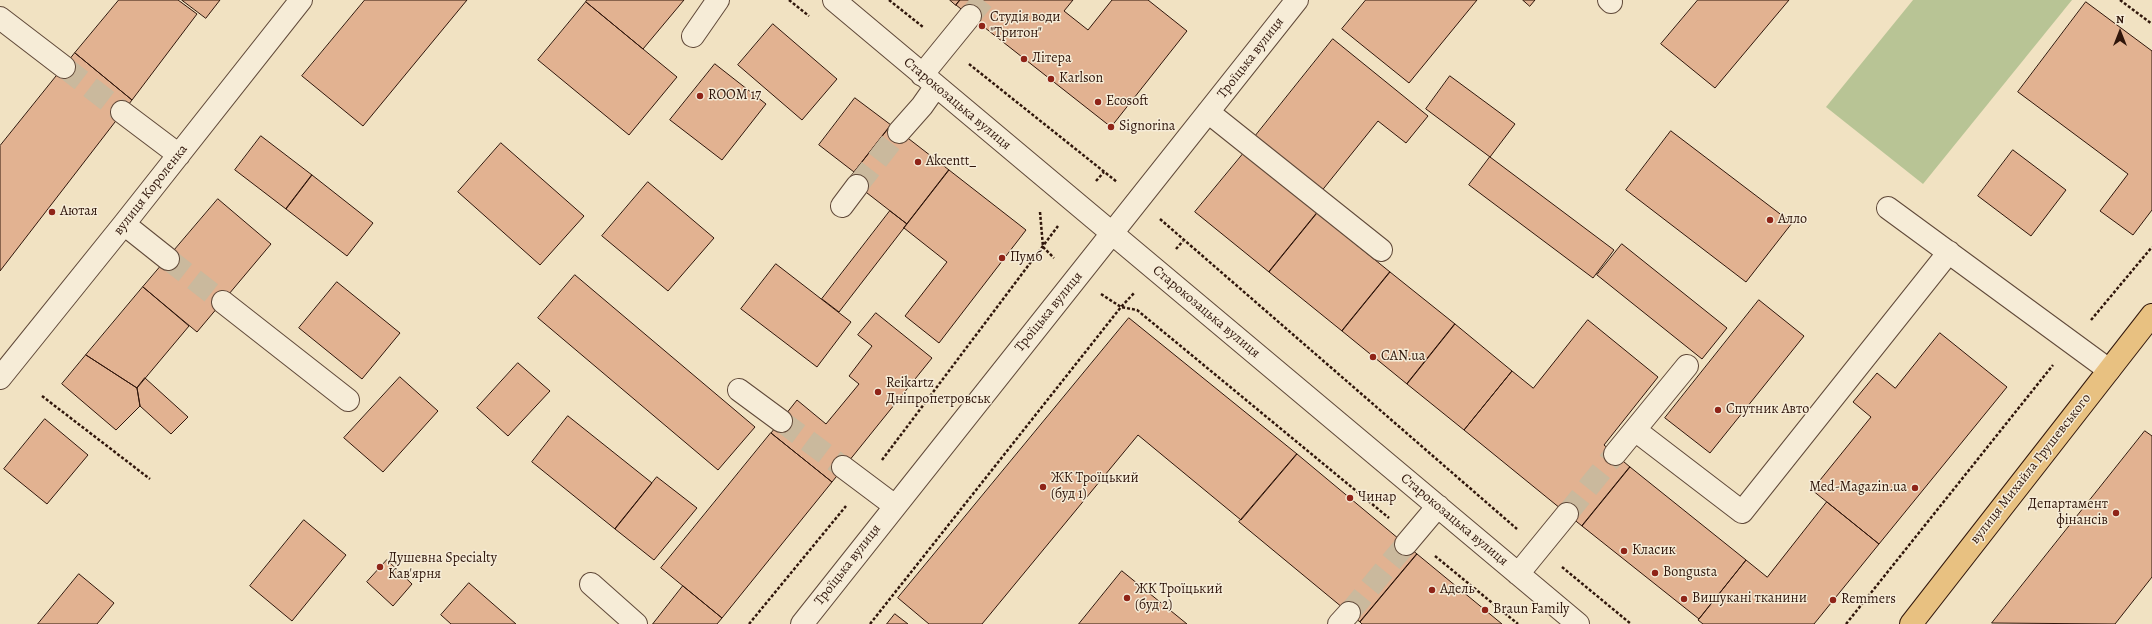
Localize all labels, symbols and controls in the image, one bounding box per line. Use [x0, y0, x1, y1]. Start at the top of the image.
place label: Студія води "Тритон" [990, 10, 1060, 42]
north arrow [2100, 12, 2140, 52]
text: N [2116, 12, 2124, 27]
street label: Троїцька вулиця [1214, 14, 1288, 102]
marker: Студія води "Тритон" [977, 21, 987, 31]
place label: Літера [1032, 51, 1071, 67]
street label: Старокозацька вулиця [900, 54, 1014, 154]
marker: Літера [1019, 54, 1029, 64]
place label: Karlson [1059, 71, 1103, 87]
marker: Karlson [1046, 74, 1056, 84]
place label: ROOM 17 [708, 88, 761, 104]
marker: ROOM 17 [695, 91, 705, 101]
place label: Ecosoft [1106, 94, 1148, 110]
marker: Ecosoft [1093, 97, 1103, 107]
place label: Signorina [1119, 119, 1175, 135]
marker: Signorina [1106, 122, 1116, 132]
street label: вулиця Короленка [110, 141, 192, 239]
place label: Akcentt_ [926, 154, 976, 170]
marker: Akcentt_ [913, 157, 923, 167]
place label: Аютая [60, 204, 98, 220]
marker: Аютая [47, 207, 57, 217]
place label: Алло [1778, 212, 1807, 228]
marker: Алло [1765, 215, 1775, 225]
place label: Пумб [1010, 250, 1043, 266]
marker: Пумб [997, 253, 1007, 263]
street label: Старокозацька вулиця [1149, 262, 1263, 362]
street label: Троїцька вулиця [1011, 268, 1087, 356]
place label: CAN.ua [1381, 349, 1425, 365]
marker: CAN.ua [1368, 352, 1378, 362]
place label: Reikartz Дніпропетровськ [886, 376, 991, 408]
marker: Reikartz Дніпропетровськ [873, 387, 883, 397]
street label: вулиця Михайла Грушевського [1967, 390, 2095, 548]
place label: Спутник Авто [1726, 402, 1809, 418]
marker: Спутник Авто [1713, 405, 1723, 415]
street label: Старокозацька вулиця [1397, 470, 1511, 570]
place label: ЖК Троїцький (буд 1) [1051, 471, 1139, 504]
place label: Med-Magazin.ua [1809, 480, 1907, 496]
marker: ЖК Троїцький (буд 1) [1038, 482, 1048, 492]
marker: Med-Magazin.ua [1910, 483, 1920, 493]
place label: Чинар [1358, 490, 1396, 506]
marker: Чинар [1345, 493, 1355, 503]
place label: Департамент фінансів [2028, 497, 2108, 530]
marker: Департамент фінансів [2111, 508, 2121, 518]
street label: Троїцька вулиця [811, 521, 885, 609]
place label: Класик [1632, 543, 1676, 559]
marker: Класик [1619, 546, 1629, 556]
place label: Душевна Specialty Кав'ярня [388, 551, 497, 584]
marker: Душевна Specialty Кав'ярня [375, 562, 385, 572]
place label: Bongusta [1663, 565, 1717, 581]
marker: Bongusta [1650, 568, 1660, 578]
place label: ЖК Троїцький (буд 2) [1135, 582, 1223, 614]
place label: Адель [1440, 582, 1475, 598]
marker: Адель [1427, 585, 1437, 595]
place label: Вишукані тканини [1692, 591, 1807, 607]
place label: Remmers [1841, 592, 1896, 608]
marker: ЖК Троїцький (буд 2) [1122, 593, 1132, 603]
marker: Вишукані тканини [1679, 594, 1689, 604]
marker: Remmers [1828, 595, 1838, 605]
place label: Braun Family [1493, 602, 1569, 618]
marker: Braun Family [1480, 605, 1490, 615]

